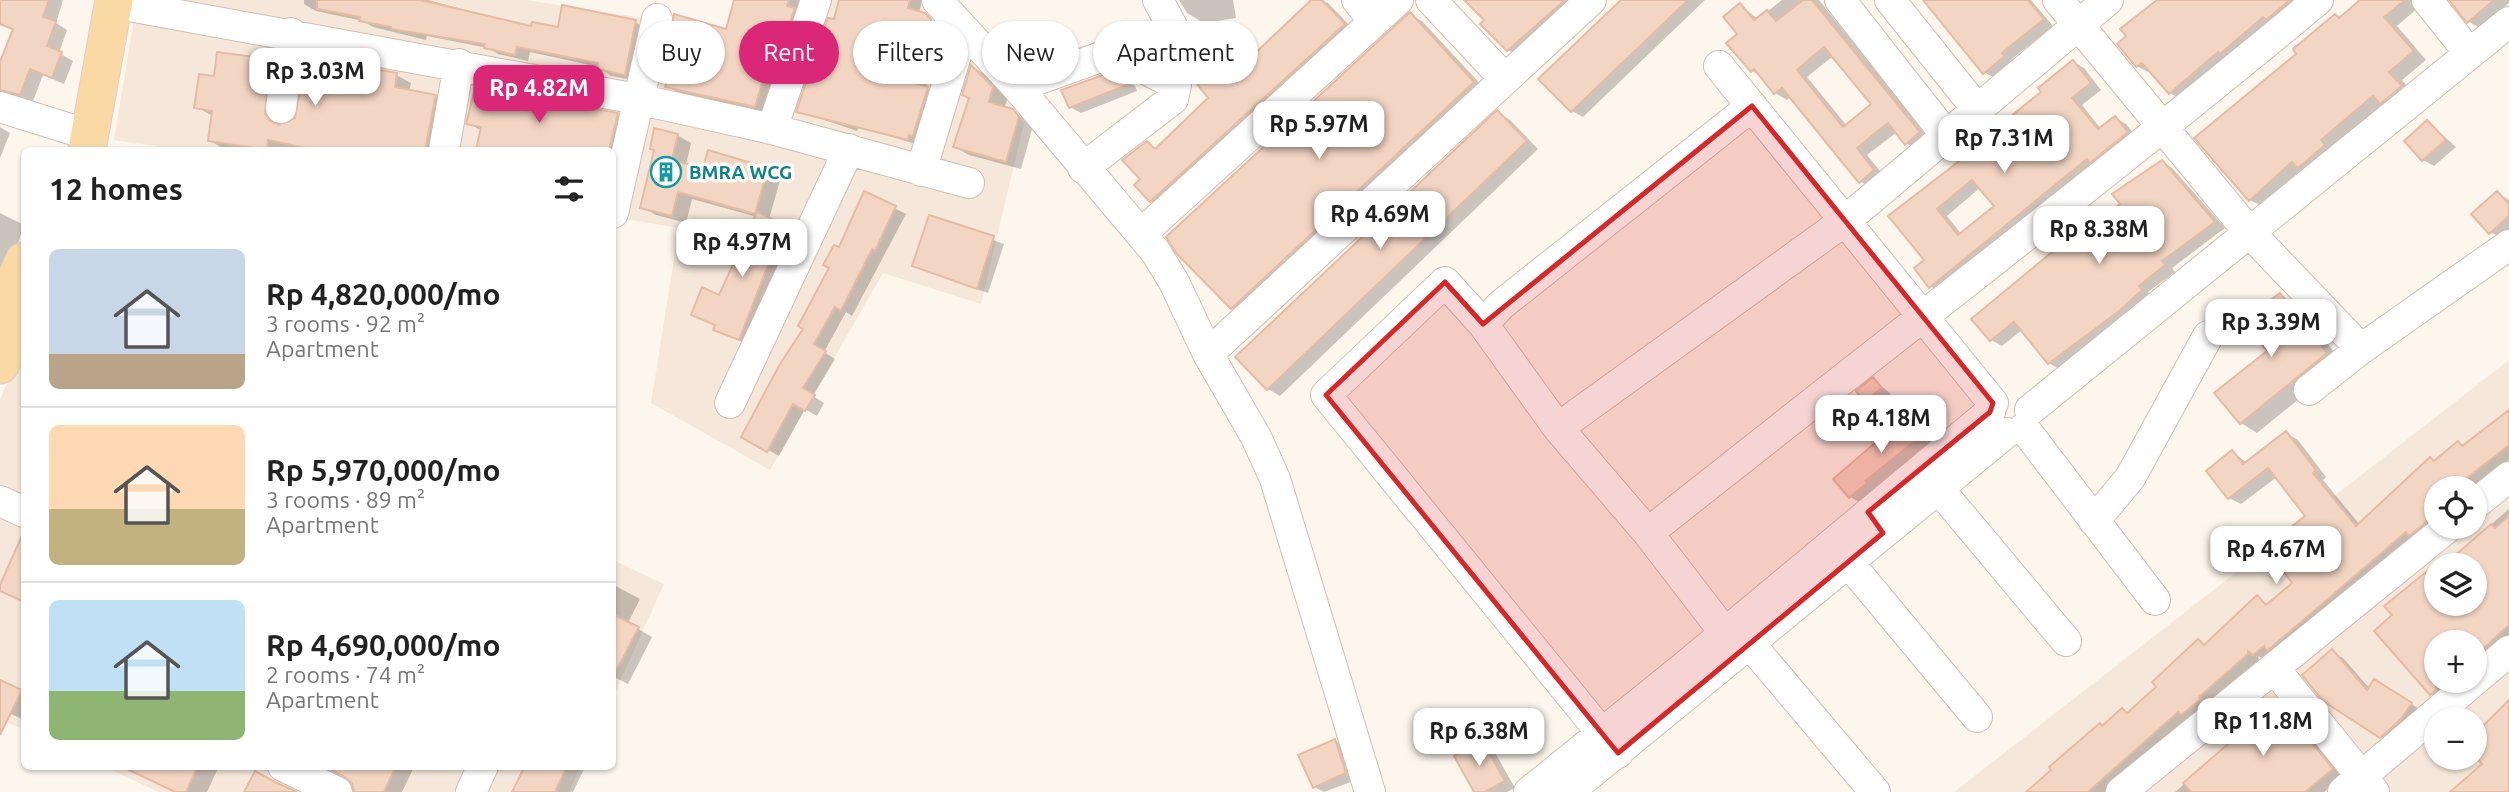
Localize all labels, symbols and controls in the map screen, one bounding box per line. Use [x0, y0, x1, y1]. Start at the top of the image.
chip: Buy [637, 21, 725, 84]
chip: Rent [739, 21, 839, 84]
chip: Filters [853, 21, 968, 84]
chip: New [982, 21, 1079, 84]
chip: Apartment [1093, 21, 1258, 84]
pin: Rp 3.03M [243, 48, 387, 108]
text: Rp 3.03M [265, 58, 365, 83]
pin: Rp 4.82M [467, 66, 611, 125]
text: Rp 4.82M [489, 75, 589, 100]
pin: Rp 5.97M [1247, 102, 1391, 161]
text: Rp 5.97M [1269, 111, 1369, 136]
pin: Rp 7.31M [1932, 116, 2076, 175]
text: Rp 7.31M [1954, 125, 2054, 150]
building icon: BMRA WCG [649, 155, 683, 189]
place label: BMRA WCG [689, 161, 792, 183]
icon: filters [550, 170, 588, 208]
text: 12 homes [49, 172, 183, 206]
pin: Rp 4.69M [1308, 191, 1452, 251]
text: Rp 4.69M [1330, 201, 1430, 226]
pin: Rp 8.38M [2027, 206, 2171, 266]
text: Rp 8.38M [2049, 216, 2149, 241]
pin: Rp 4.97M [670, 219, 814, 279]
text: Rp 4.97M [692, 229, 792, 254]
icon: home [105, 277, 189, 361]
text: Rp 4,820,000/mo [266, 277, 500, 311]
pin: Rp 3.39M [2199, 300, 2343, 359]
text: Rp 3.39M [2221, 309, 2321, 334]
text: 3 rooms · 92 m² [266, 311, 425, 336]
text: Apartment [266, 336, 379, 361]
pin: Rp 4.18M [1809, 396, 1953, 455]
text: Rp 4.18M [1831, 405, 1931, 430]
icon: home [105, 453, 189, 537]
text: Rp 5,970,000/mo [266, 453, 500, 487]
map controls [2424, 476, 2487, 770]
button: locate [2424, 476, 2487, 539]
text: 3 rooms · 89 m² [266, 487, 425, 512]
text: Apartment [266, 512, 379, 537]
pin: Rp 4.67M [2204, 526, 2348, 586]
text: Rp 4.67M [2226, 536, 2326, 561]
button: layers [2424, 553, 2487, 616]
icon: home [105, 628, 189, 712]
text: Rp 4,690,000/mo [266, 628, 500, 662]
button: + [2424, 630, 2487, 693]
text: 2 rooms · 74 m² [266, 662, 425, 687]
text: Apartment [266, 687, 379, 712]
pin: Rp 11.8M [2191, 698, 2335, 758]
button: − [2424, 707, 2487, 770]
pin: Rp 6.38M [1407, 708, 1551, 768]
text: Rp 11.8M [2213, 708, 2313, 733]
text: Rp 6.38M [1429, 718, 1529, 743]

